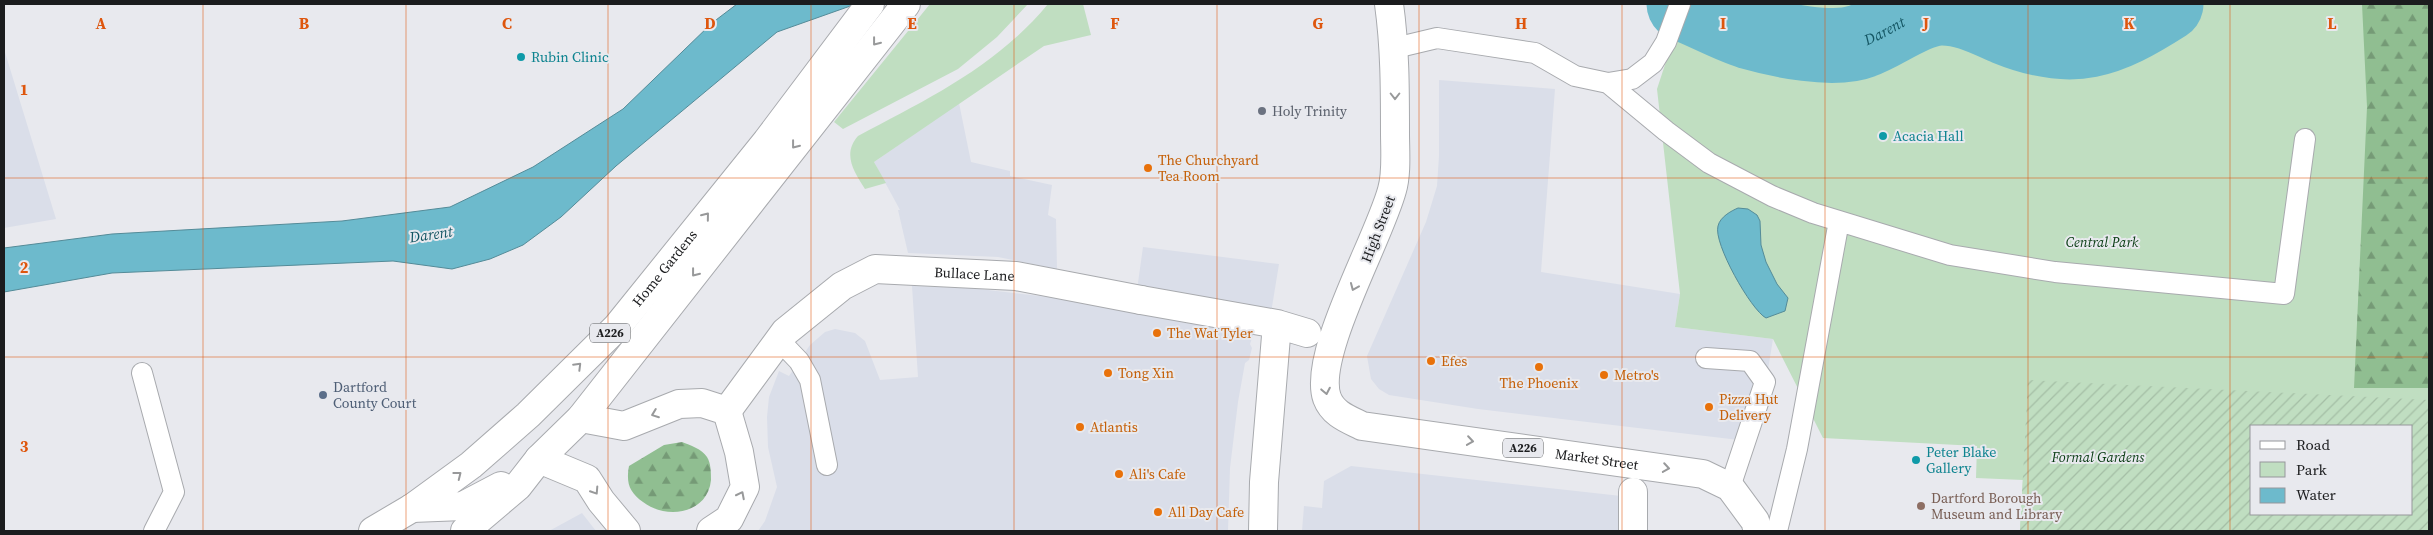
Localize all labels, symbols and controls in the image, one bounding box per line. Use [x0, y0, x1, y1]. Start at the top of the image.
water label: Darent [1859, 10, 1909, 50]
text: A [96, 12, 107, 34]
text: B [299, 12, 310, 34]
text: C [502, 12, 512, 34]
text: D [704, 12, 716, 34]
text: E [907, 12, 917, 34]
text: F [1110, 12, 1120, 34]
text: G [1313, 12, 1324, 34]
text: H [1515, 12, 1527, 34]
text: I [1720, 12, 1726, 34]
text: J [1922, 12, 1929, 34]
text: K [2123, 12, 2135, 34]
text: L [2327, 12, 2337, 34]
one-way arrow [873, 36, 881, 45]
place label: Rubin Clinic [531, 47, 609, 67]
marker: Rubin Clinic [515, 51, 527, 63]
text: 1 [20, 78, 28, 100]
one-way arrow [1390, 93, 1400, 101]
place label: Holy Trinity [1272, 101, 1348, 121]
marker: Holy Trinity [1256, 105, 1268, 117]
place label: Acacia Hall [1893, 126, 1964, 146]
marker: Acacia Hall [1877, 130, 1889, 142]
one-way arrow [792, 139, 801, 149]
place label: The Churchyard Tea Room [1158, 150, 1259, 186]
marker: The Churchyard Tea Room [1142, 162, 1154, 174]
street label: High Street [1356, 192, 1400, 265]
one-way arrow [701, 213, 709, 222]
water label: Darent [407, 220, 455, 248]
street label: Home Gardens [627, 225, 702, 311]
park label: Central Park [2066, 232, 2139, 252]
text: 2 [20, 256, 29, 278]
street label: Bullace Lane [934, 262, 1015, 286]
one-way arrow [692, 267, 700, 276]
one-way arrow [1350, 282, 1361, 291]
road number: A226 [590, 323, 630, 342]
place label: The Wat Tyler [1167, 323, 1253, 343]
marker: The Wat Tyler [1151, 327, 1163, 339]
place label: Efes [1441, 351, 1467, 371]
marker: Efes [1425, 355, 1437, 367]
marker: The Phoenix [1533, 361, 1545, 373]
one-way arrow [572, 363, 581, 372]
place label: Tong Xin [1118, 363, 1174, 383]
place label: Metro's [1614, 365, 1659, 385]
marker: Tong Xin [1102, 367, 1114, 379]
marker: Metro's [1598, 369, 1610, 381]
place label: The Phoenix [1500, 373, 1579, 393]
place label: Dartford County Court [333, 377, 417, 413]
one-way arrow [1321, 387, 1331, 395]
marker: Dartford County Court [317, 389, 329, 401]
place label: Pizza Hut Delivery [1719, 389, 1779, 425]
marker: Pizza Hut Delivery [1703, 401, 1715, 413]
one-way arrow [651, 407, 660, 418]
place label: Atlantis [1090, 417, 1138, 437]
marker: Atlantis [1074, 421, 1086, 433]
legend [2250, 425, 2413, 515]
text: Road [2296, 434, 2330, 455]
text: 3 [20, 435, 29, 457]
one-way arrow [1466, 435, 1474, 446]
road number: A226 [1503, 438, 1543, 458]
place label: Peter Blake Gallery [1926, 442, 1996, 478]
street label: Market Street [1554, 443, 1640, 475]
park label: Formal Gardens [2051, 447, 2145, 467]
marker: Peter Blake Gallery [1910, 454, 1922, 466]
text: Park [2296, 459, 2328, 480]
one-way arrow [1661, 463, 1670, 473]
place label: Ali's Cafe [1129, 464, 1186, 484]
marker: Ali's Cafe [1113, 468, 1125, 480]
one-way arrow [452, 473, 461, 481]
text: Water [2296, 484, 2337, 505]
one-way arrow [588, 486, 598, 495]
place label: Dartford Borough Museum and Library [1931, 488, 2063, 524]
one-way arrow [735, 491, 745, 500]
marker: Dartford Borough Museum and Library [1915, 500, 1927, 512]
place label: All Day Cafe [1168, 502, 1244, 522]
marker: All Day Cafe [1152, 506, 1164, 518]

